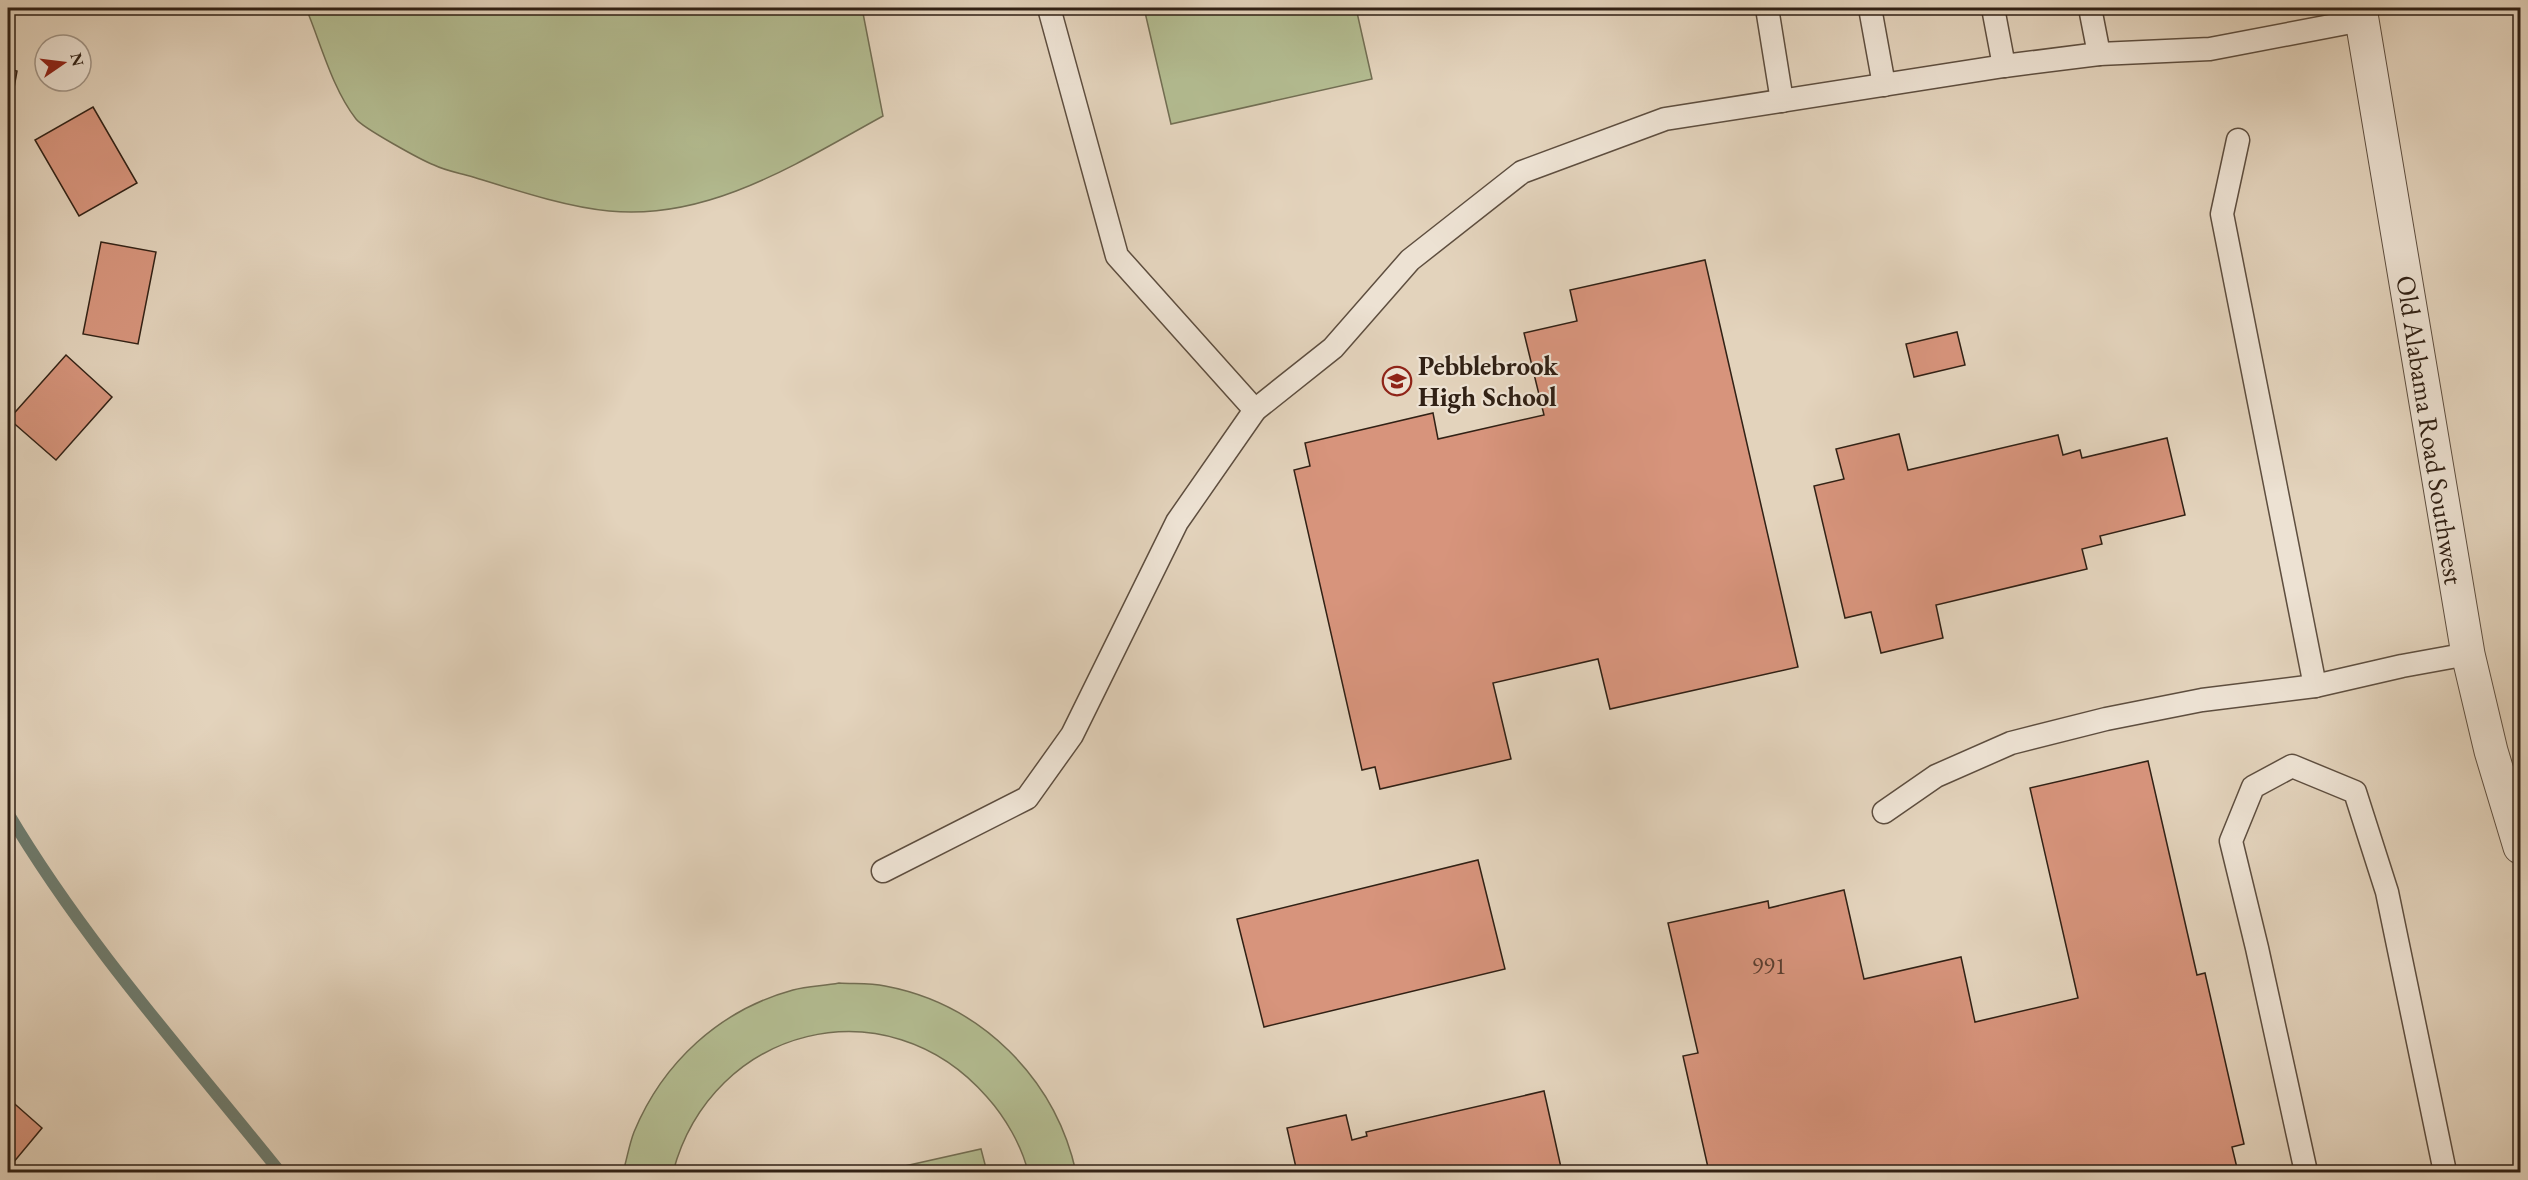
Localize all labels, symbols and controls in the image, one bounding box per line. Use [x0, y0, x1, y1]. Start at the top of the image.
north arrow [33, 33, 93, 93]
text: N [65, 51, 89, 68]
street label: Old Alabama Road Southwest [2388, 273, 2472, 588]
place label: Pebblebrook High School [1418, 348, 1559, 414]
school or university icon: Pebblebrook High School [1381, 365, 1413, 397]
house number: 991 [1752, 950, 1786, 981]

